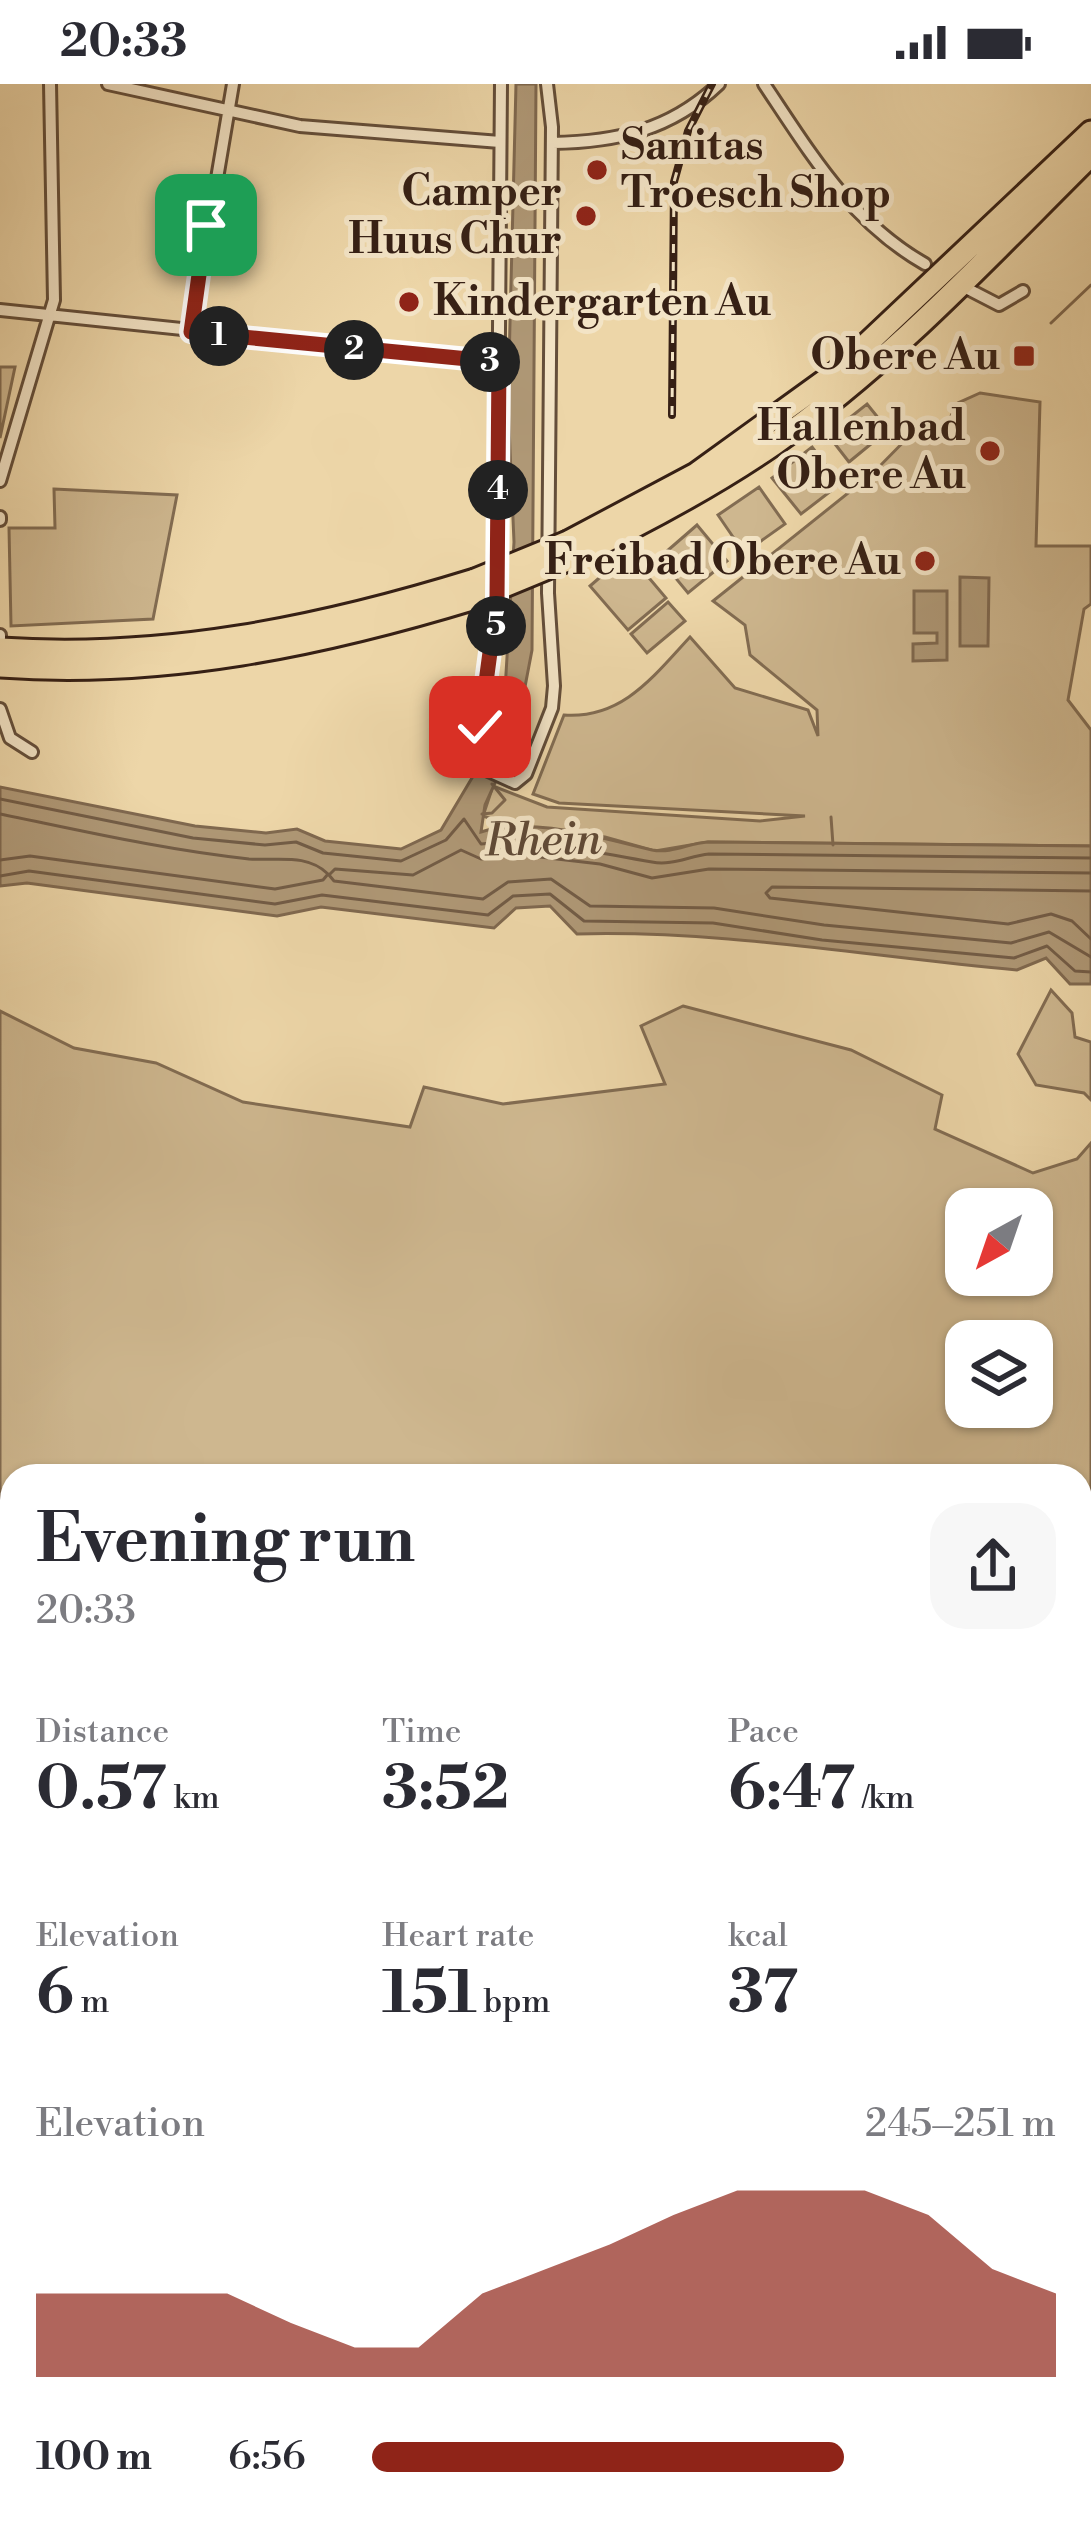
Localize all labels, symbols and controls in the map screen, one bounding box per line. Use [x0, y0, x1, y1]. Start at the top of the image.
text: 20:33 [60, 14, 187, 71]
place label: Sanitas Troesch Shop [621, 120, 891, 221]
marker: Sanitas Troesch Shop [584, 157, 610, 183]
place label: Camper Huus Chur [348, 166, 562, 267]
pin [155, 174, 257, 276]
icon: arrive [173, 192, 239, 258]
marker: Camper Huus Chur [573, 203, 599, 229]
place label: Kindergarten Au [433, 276, 771, 329]
marker: Kindergarten Au [396, 289, 422, 315]
pin: 1 [189, 306, 249, 366]
text: 1 [211, 315, 227, 356]
pin: 2 [324, 320, 384, 380]
text: 2 [344, 329, 364, 370]
place label: Obere Au [810, 330, 1000, 383]
pin: 3 [460, 332, 520, 392]
text: 3 [480, 341, 500, 382]
marker: Obere Au [1011, 343, 1037, 369]
place label: Hallenbad Obere Au [757, 401, 966, 502]
marker: Hallenbad Obere Au [977, 438, 1003, 464]
pin: 4 [468, 460, 528, 520]
text: 4 [487, 469, 509, 510]
place label: Freibad Obere Au [544, 535, 901, 588]
marker: Freibad Obere Au [912, 548, 938, 574]
pin: 5 [466, 596, 526, 656]
text: 5 [486, 605, 506, 646]
pin [429, 676, 531, 778]
icon: check [447, 694, 513, 760]
water label: Rhein [483, 811, 603, 871]
north arrow [945, 1188, 1053, 1296]
map controls [945, 1188, 1053, 1428]
button: layers [945, 1320, 1053, 1428]
text: Evening run [36, 1500, 415, 1583]
button: share [930, 1503, 1056, 1629]
text: 20:33 [36, 1587, 136, 1636]
text: Distance [36, 1712, 169, 1753]
text: Time [382, 1712, 461, 1753]
text: Pace [728, 1712, 799, 1753]
text: 0.57 [36, 1753, 167, 1828]
text: 3:52 [382, 1753, 509, 1828]
text: 6:47 [728, 1753, 855, 1828]
text: km [167, 1778, 220, 1819]
text: /km [855, 1778, 914, 1819]
text: Elevation [36, 1916, 179, 1957]
text: Heart rate [382, 1916, 534, 1957]
text: kcal [728, 1916, 788, 1957]
text: 6 [36, 1957, 74, 2032]
text: 151 [382, 1957, 477, 2032]
text: 37 [728, 1957, 798, 2032]
text: m [74, 1982, 110, 2023]
text: bpm [477, 1982, 550, 2023]
text: Elevation [36, 2100, 205, 2149]
text: 245–251 m [865, 2100, 1056, 2149]
text: 100 m [36, 2433, 152, 2482]
text: 6:56 [228, 2433, 306, 2482]

